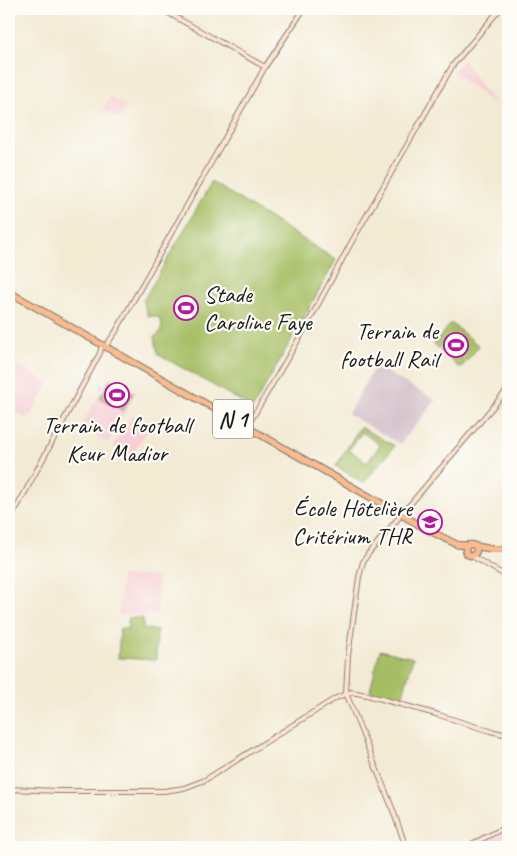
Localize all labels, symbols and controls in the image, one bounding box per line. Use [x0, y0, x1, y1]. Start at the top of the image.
place label: Stade Caroline Faye [204, 279, 314, 337]
sports icon: Stade Caroline Faye [173, 295, 199, 321]
place label: Terrain de football Rail [340, 316, 442, 374]
sports icon: Terrain de football Rail [443, 332, 469, 358]
sports icon: Terrain de football Keur Madior [104, 382, 130, 408]
road number: N 1 [213, 399, 253, 438]
place label: Terrain de football Keur Madior [43, 410, 195, 468]
place label: École Hôtelière Critérium THR [293, 493, 414, 551]
school or university icon: École Hôtelière Critérium THR [417, 509, 443, 535]

